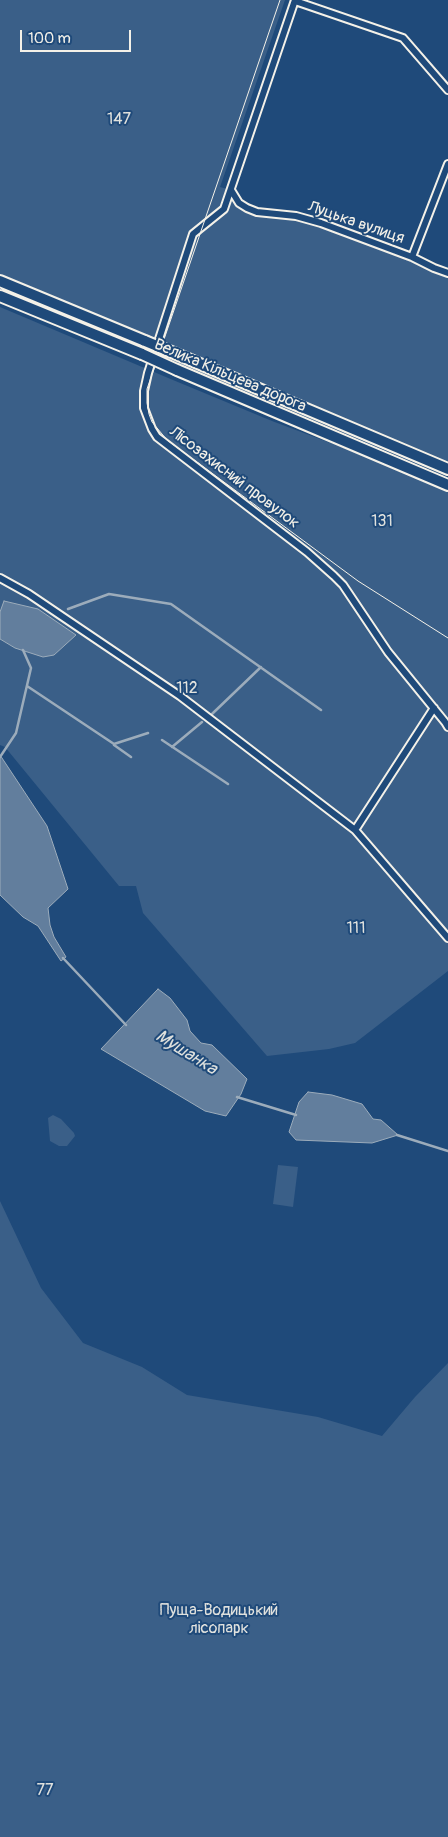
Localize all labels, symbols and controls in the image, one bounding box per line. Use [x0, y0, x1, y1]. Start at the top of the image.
scale bar [22, 20, 134, 52]
text: 100 m [28, 29, 71, 48]
park label: 147 [107, 110, 131, 130]
street label: Луцька вулиця [305, 198, 407, 248]
street label: Велика Кільцева дорога [151, 335, 309, 417]
street label: Лісозахисний провулок [165, 423, 303, 533]
park label: 131 [371, 512, 393, 532]
park label: 112 [176, 679, 198, 699]
park label: 111 [347, 919, 365, 939]
water label: Мушанка [151, 1026, 221, 1080]
park label: Пуща-Водицький лісопарк [160, 1601, 278, 1639]
park label: 77 [37, 1781, 53, 1801]

